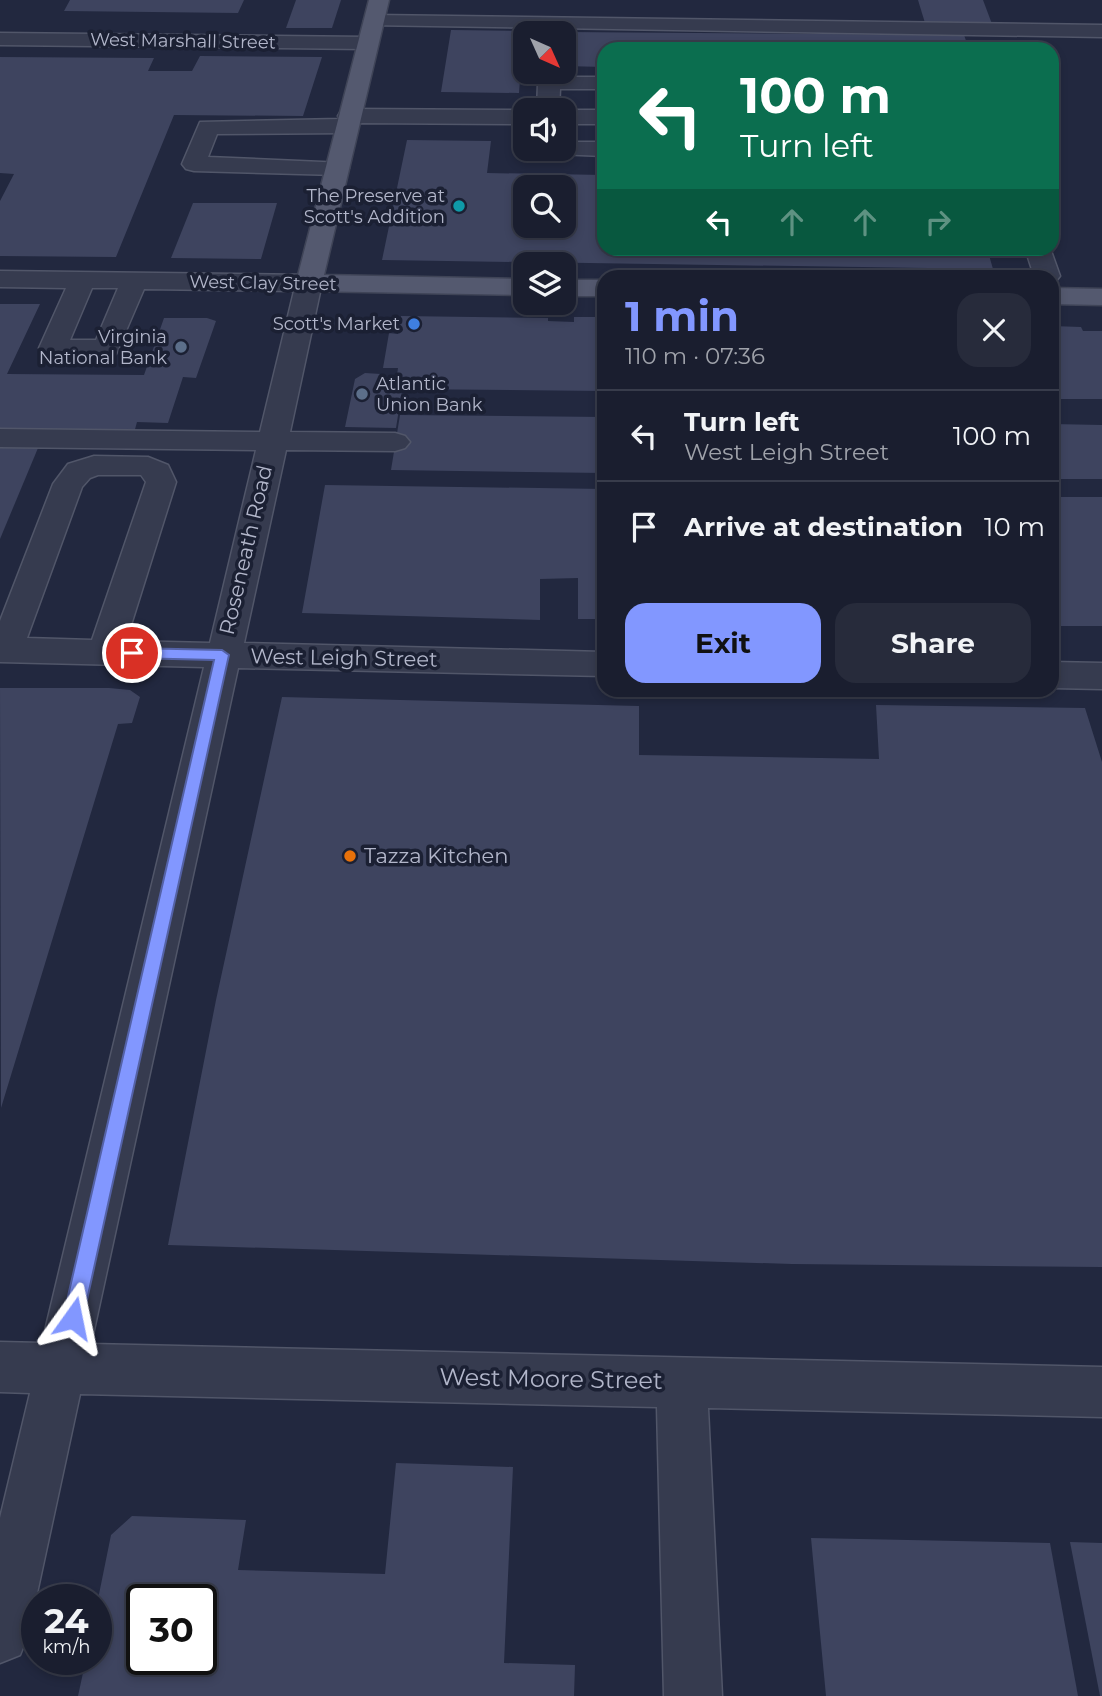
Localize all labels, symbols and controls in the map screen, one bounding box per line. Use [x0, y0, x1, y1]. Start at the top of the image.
north arrow [513, 21, 576, 84]
map controls [513, 21, 576, 315]
street label: West Marshall Street [90, 28, 276, 54]
text: 100 m [740, 66, 891, 125]
icon: left [625, 70, 716, 161]
button: sound [513, 98, 576, 161]
text: Turn left [740, 126, 874, 165]
button: search [513, 175, 576, 238]
place label: The Preserve at Scott's Addition [304, 185, 445, 228]
marker: The Preserve at Scott's Addition [451, 198, 467, 214]
icon: left [700, 203, 738, 241]
icon: ahead [773, 203, 811, 241]
icon: ahead [846, 203, 884, 241]
icon: right [919, 203, 957, 241]
button: layers [513, 252, 576, 315]
street label: West Clay Street [189, 271, 337, 295]
text: 1 min [625, 290, 739, 342]
button: close [957, 293, 1031, 367]
place label: Scott's Market [273, 313, 400, 335]
marker: Scott's Market [406, 316, 422, 332]
place label: Virginia National Bank [39, 326, 167, 369]
marker: Virginia National Bank [173, 339, 189, 355]
text: 110 m · 07:36 [625, 342, 765, 370]
place label: Atlantic Union Bank [376, 373, 483, 416]
marker: Atlantic Union Bank [354, 386, 370, 402]
text: Turn left [684, 406, 800, 438]
icon: left [625, 417, 663, 455]
text: 100 m [953, 420, 1031, 452]
text: West Leigh Street [684, 438, 889, 466]
street label: Roseneath Road [214, 463, 277, 637]
icon: arrive [625, 508, 663, 546]
text: Arrive at destination [684, 511, 963, 543]
text: 10 m [984, 511, 1045, 543]
button: Exit [625, 603, 821, 683]
button: Share [835, 603, 1031, 683]
pin [102, 623, 162, 683]
icon: arrive [113, 634, 151, 672]
street label: West Leigh Street [250, 643, 438, 672]
place label: Tazza Kitchen [364, 843, 508, 868]
marker: Tazza Kitchen [342, 848, 358, 864]
position arrow [36, 1281, 110, 1355]
street label: West Moore Street [439, 1362, 663, 1395]
speed limit sign: 30 [126, 1584, 217, 1675]
text: 24 [44, 1599, 89, 1642]
text: km/h [42, 1636, 91, 1658]

